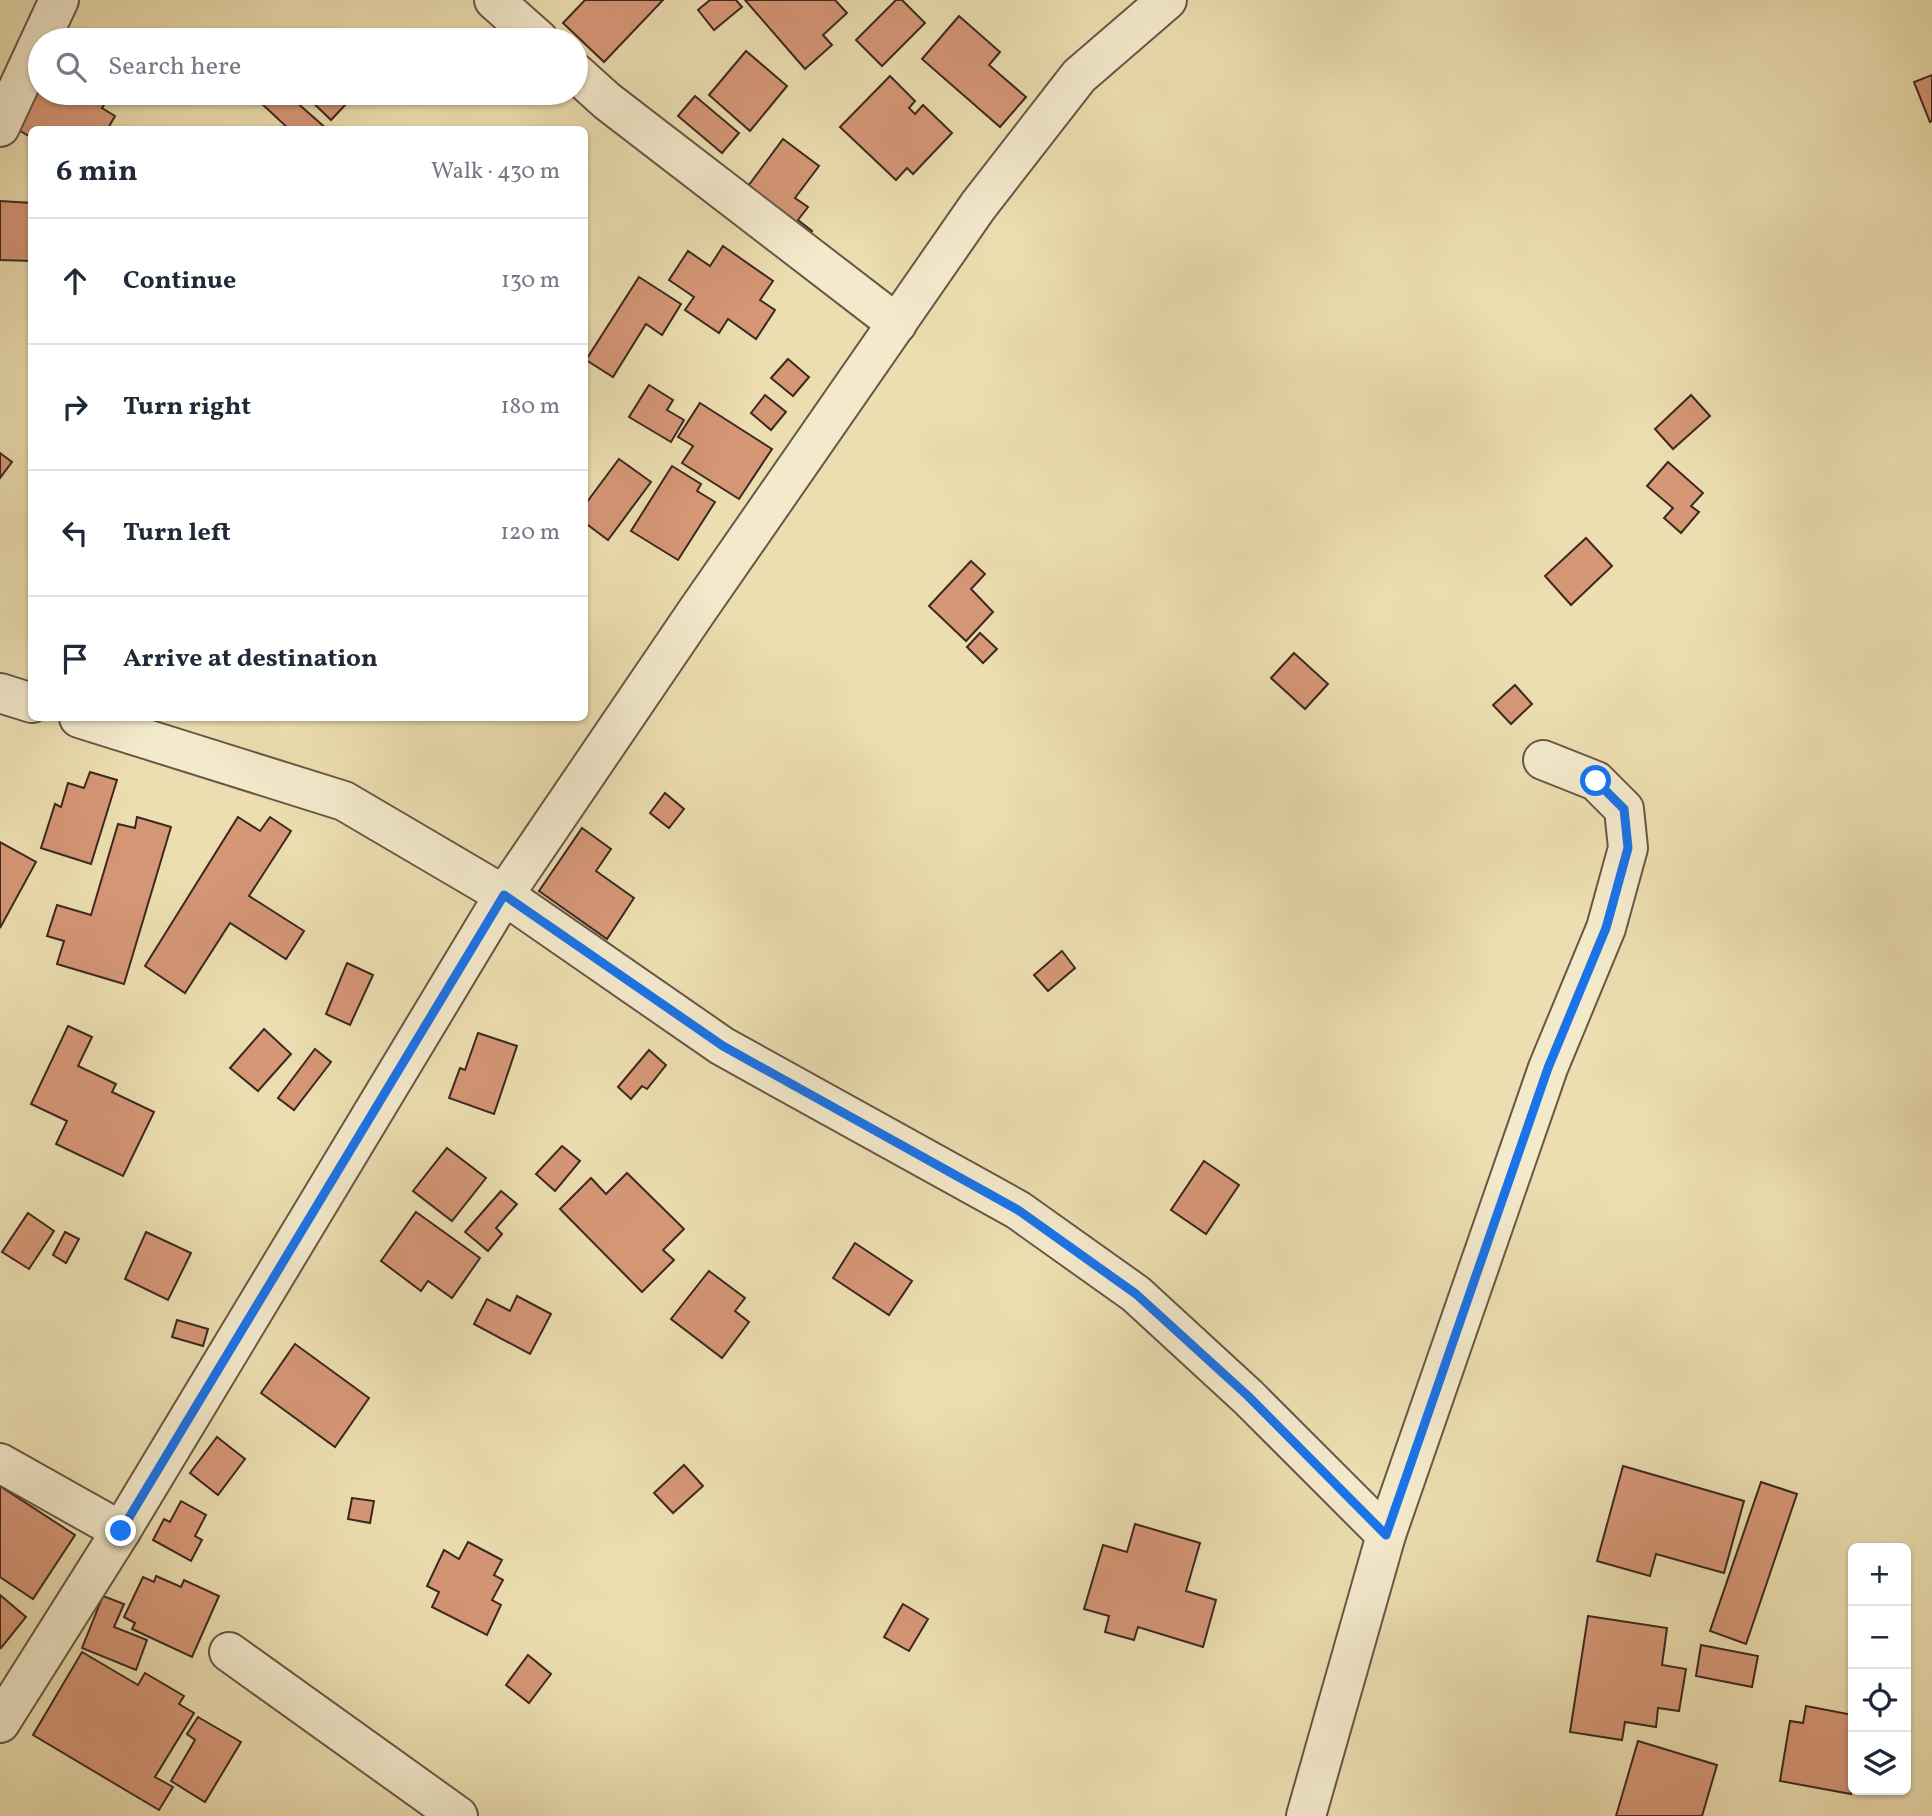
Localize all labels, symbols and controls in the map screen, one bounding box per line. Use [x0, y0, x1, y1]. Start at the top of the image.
search box [28, 28, 588, 105]
icon: search [52, 48, 90, 86]
text: Search here [108, 49, 241, 85]
text: 6 min [56, 151, 138, 193]
text: Walk · 430 m [431, 156, 560, 188]
icon: ahead [56, 262, 94, 300]
text: Continue [123, 263, 236, 299]
text: 130 m [501, 265, 560, 297]
icon: right [56, 388, 94, 426]
text: Turn right [123, 389, 251, 425]
text: 180 m [501, 391, 560, 423]
icon: left [56, 514, 94, 552]
text: Turn left [123, 515, 231, 551]
text: 120 m [500, 517, 560, 549]
icon: arrive [56, 640, 94, 678]
text: Arrive at destination [123, 641, 378, 677]
route start [1580, 765, 1611, 796]
route end [105, 1515, 136, 1546]
map controls [1848, 1543, 1911, 1795]
button: + [1848, 1543, 1911, 1606]
button: − [1848, 1606, 1911, 1669]
button: locate [1848, 1669, 1911, 1732]
button: layers [1848, 1732, 1911, 1795]

